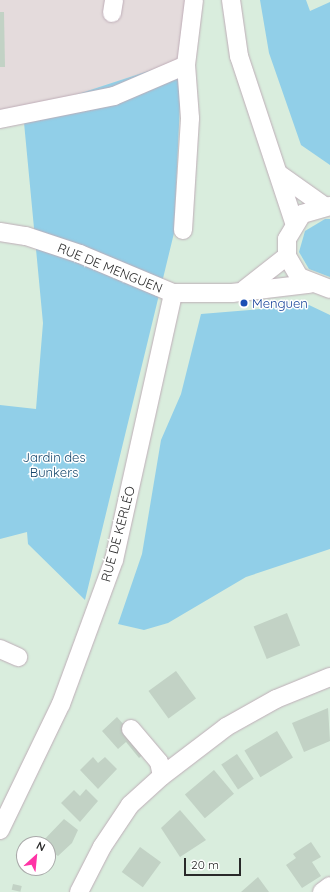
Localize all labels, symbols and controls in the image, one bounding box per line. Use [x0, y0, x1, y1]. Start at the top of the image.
street label: RUE DE MENGUEN [55, 240, 165, 296]
place label: Menguen [252, 295, 308, 311]
marker: Menguen [239, 298, 249, 308]
park label: Jardin des Bunkers [22, 450, 86, 481]
street label: RUE DE KERLÉO [98, 485, 138, 583]
north arrow [16, 836, 56, 876]
text: N [34, 838, 48, 854]
scale bar [186, 850, 243, 876]
text: 20 m [191, 857, 219, 872]

